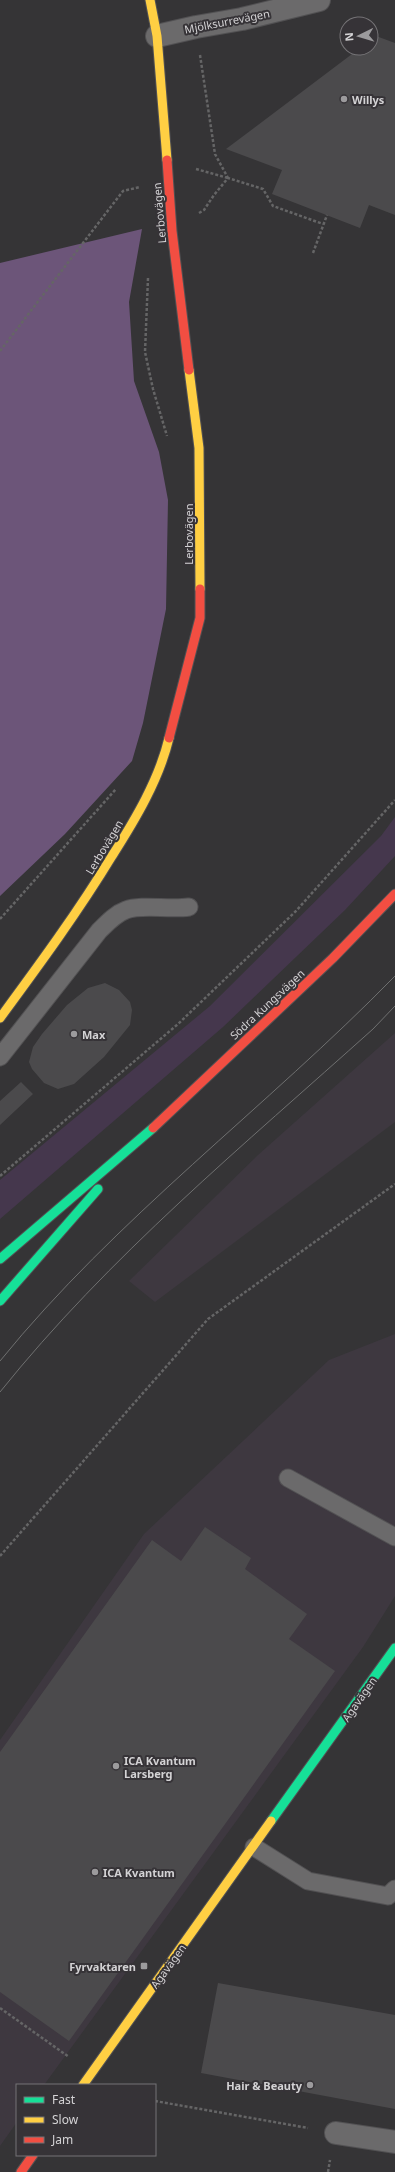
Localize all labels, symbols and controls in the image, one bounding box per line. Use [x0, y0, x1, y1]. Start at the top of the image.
street label: Mjölksurrevägen [183, 5, 271, 37]
north arrow [339, 16, 379, 56]
text: N [341, 32, 356, 42]
place label: Willys [352, 92, 385, 107]
marker: Willys [339, 94, 349, 104]
street label: Lerbovägen [149, 182, 169, 244]
street label: Lerbovägen [181, 503, 196, 565]
street label: Lerbovägen [82, 817, 126, 877]
street label: Södra Kungsvägen [226, 966, 308, 1042]
place label: Max [82, 1027, 106, 1042]
marker: Max [69, 1029, 79, 1039]
street label: Agavägen [338, 1674, 380, 1724]
place label: ICA Kvantum Larsberg [124, 1753, 196, 1781]
marker: ICA Kvantum Larsberg [111, 1761, 121, 1771]
place label: ICA Kvantum [103, 1865, 175, 1880]
marker: ICA Kvantum [90, 1867, 100, 1877]
street label: Agavägen [147, 1941, 189, 1991]
place label: Fyrvaktaren [69, 1959, 136, 1974]
marker: Fyrvaktaren [139, 1961, 149, 1971]
place label: Hair & Beauty [226, 2078, 303, 2093]
marker: Hair & Beauty [305, 2080, 315, 2090]
legend [16, 2084, 156, 2156]
text: Fast [52, 2091, 76, 2108]
text: Slow [52, 2111, 79, 2128]
text: Jam [51, 2131, 73, 2148]

